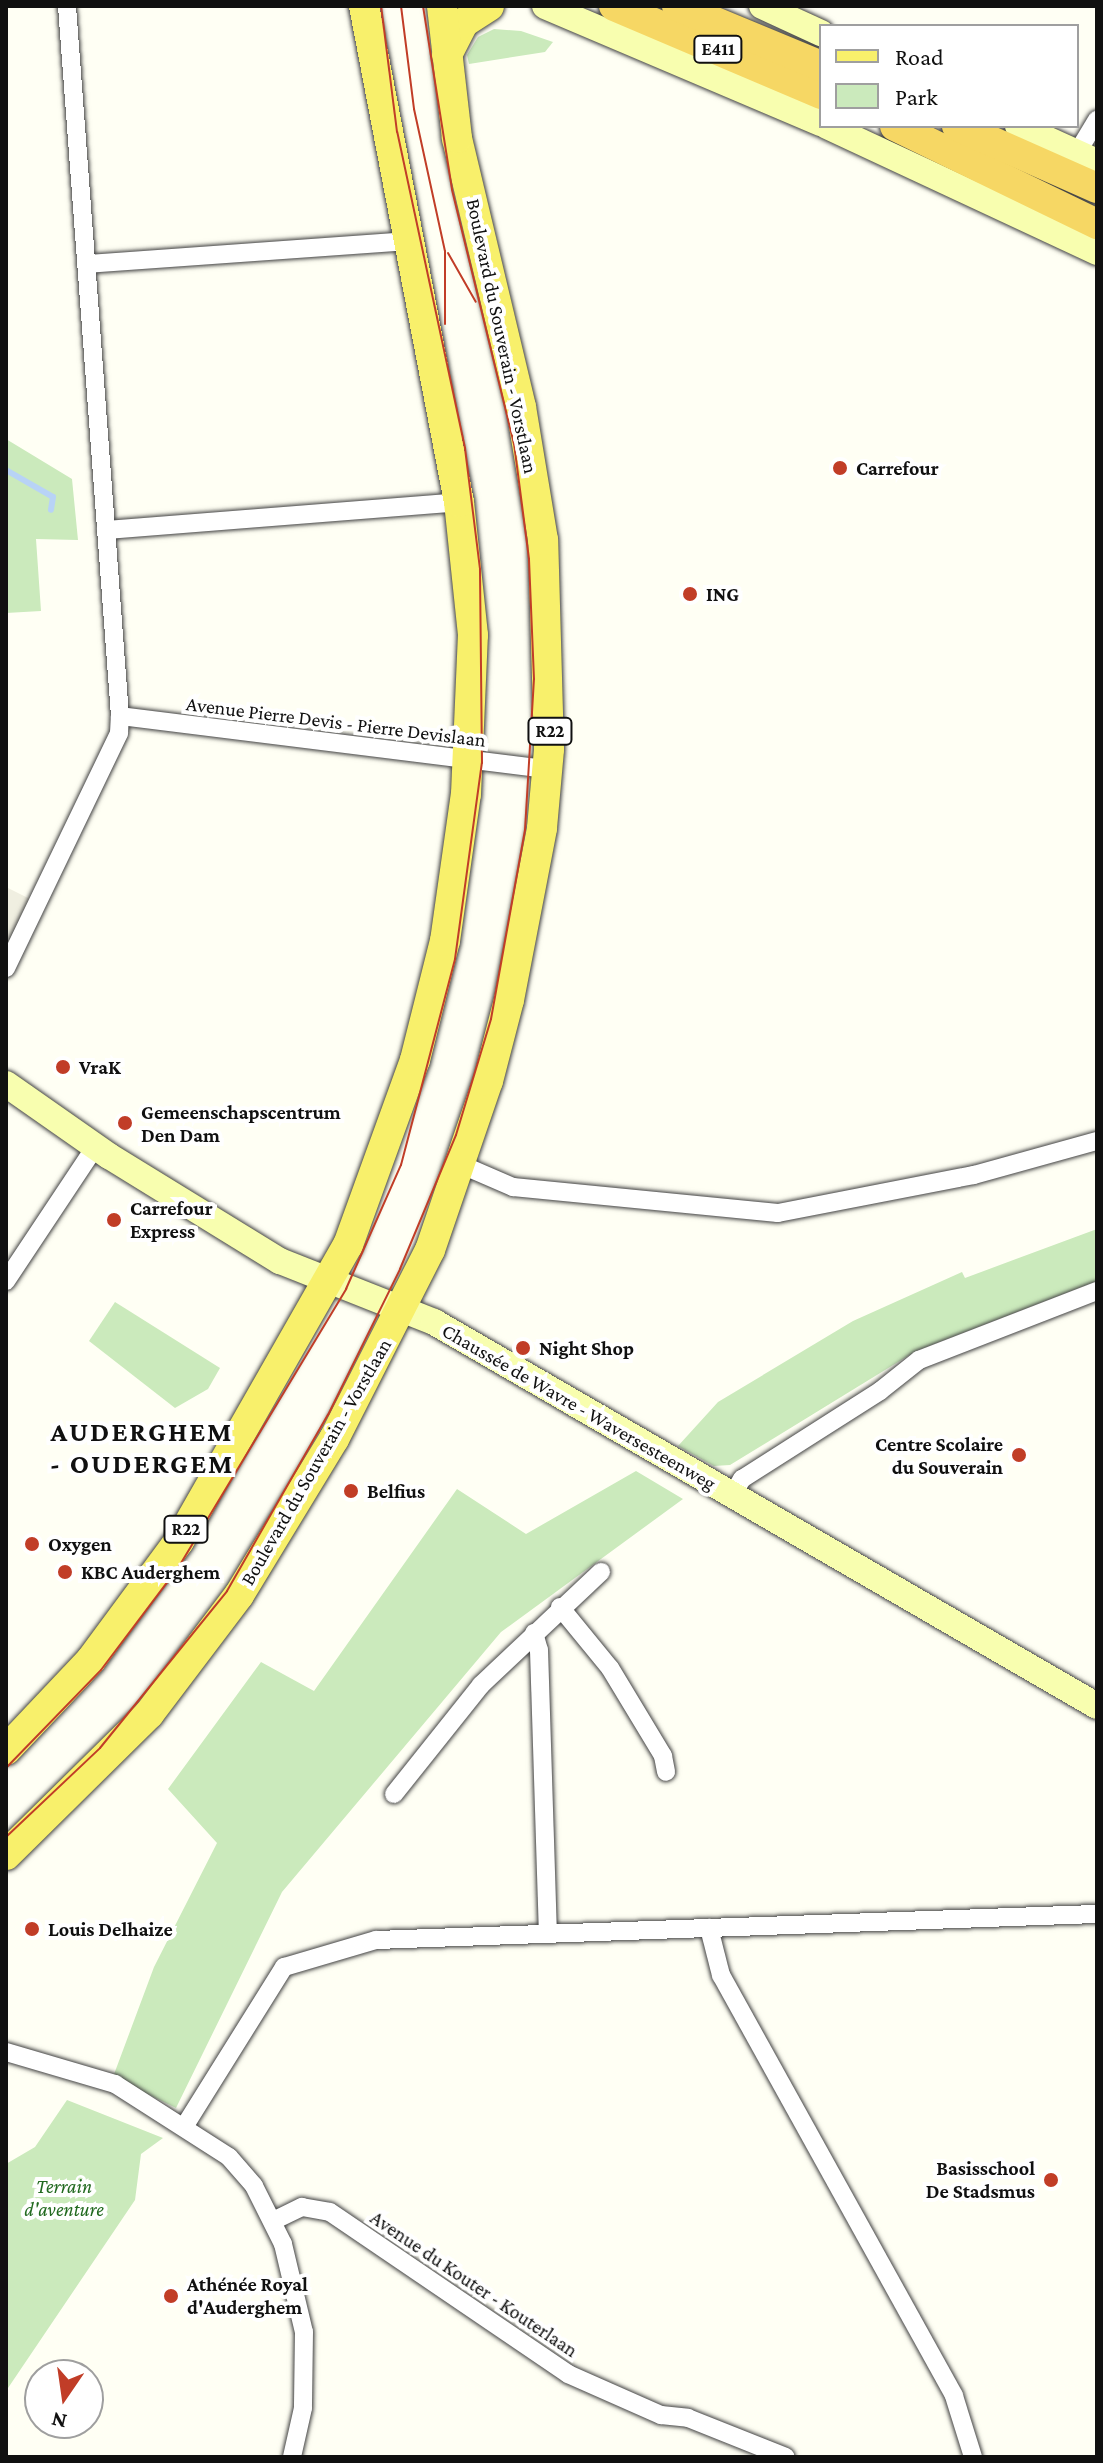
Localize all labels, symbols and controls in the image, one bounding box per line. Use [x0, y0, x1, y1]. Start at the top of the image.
legend [819, 24, 1079, 128]
road number: E411 [692, 35, 744, 63]
text: Road [895, 43, 944, 70]
text: Park [895, 83, 938, 110]
street label: Boulevard du Souverain - Vorstlaan [461, 196, 543, 476]
place label: Carrefour [856, 456, 939, 480]
marker: Carrefour [831, 459, 849, 477]
place label: ING [706, 582, 739, 606]
marker: ING [681, 585, 699, 603]
street label: Avenue Pierre Devis - Pierre Devislaan [185, 692, 487, 752]
road number: R22 [526, 717, 574, 745]
place label: VraK [79, 1055, 121, 1079]
marker: VraK [54, 1058, 72, 1076]
place label: Gemeenschapscentrum Den Dam [141, 1100, 341, 1147]
marker: Gemeenschapscentrum Den Dam [116, 1114, 134, 1132]
place label: Carrefour Express [130, 1196, 213, 1243]
marker: Carrefour Express [105, 1211, 123, 1229]
street label: Chaussée de Wavre - Waversesteenweg [438, 1319, 720, 1495]
street label: Boulevard du Souverain - Vorstlaan [235, 1335, 397, 1589]
place label: Night Shop [539, 1336, 634, 1360]
marker: Night Shop [514, 1339, 532, 1357]
district label: AUDERGHEM - OUDERGEM [50, 1415, 234, 1481]
place label: Centre Scolaire du Souverain [875, 1432, 1003, 1479]
marker: Centre Scolaire du Souverain [1010, 1446, 1028, 1464]
place label: Belfius [367, 1479, 425, 1503]
marker: Belfius [342, 1482, 360, 1500]
road number: R22 [162, 1515, 210, 1543]
place label: Oxygen [48, 1532, 112, 1556]
marker: Oxygen [23, 1535, 41, 1553]
place label: KBC Auderghem [81, 1560, 220, 1584]
marker: KBC Auderghem [56, 1563, 74, 1581]
place label: Louis Delhaize [48, 1917, 173, 1941]
marker: Louis Delhaize [23, 1920, 41, 1938]
place label: Basisschool De Stadsmus [926, 2156, 1035, 2203]
marker: Basisschool De Stadsmus [1042, 2171, 1060, 2189]
park label: Terrain d'aventure [24, 2174, 104, 2221]
street label: Avenue du Kouter - Kouterlaan [366, 2206, 582, 2362]
place label: Athénée Royal d'Auderghem [187, 2272, 308, 2319]
marker: Athénée Royal d'Auderghem [162, 2287, 180, 2305]
north arrow [24, 2359, 104, 2439]
text: N [49, 2407, 69, 2435]

